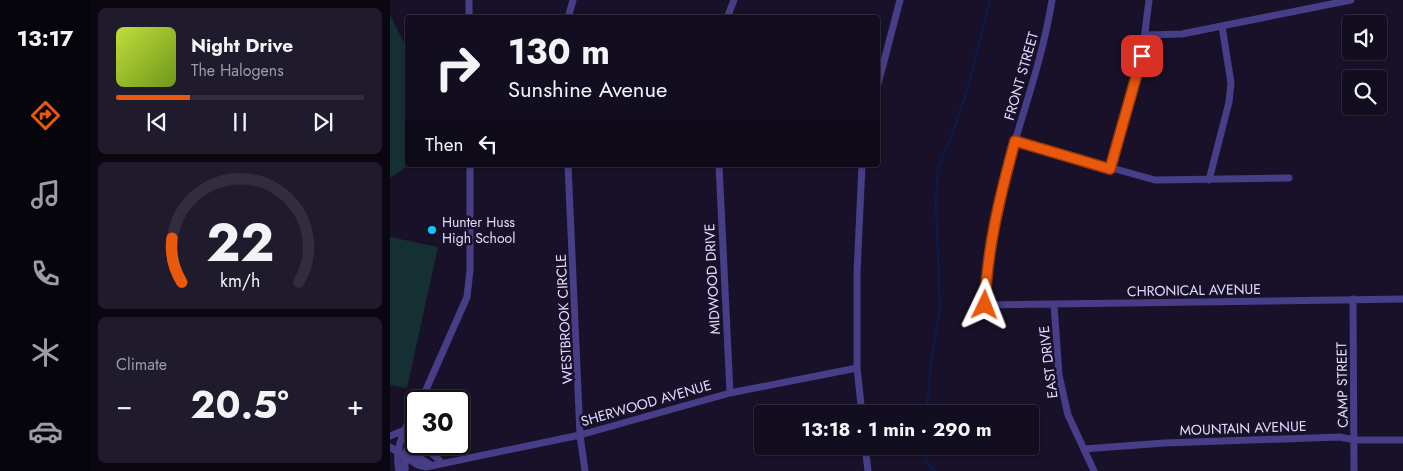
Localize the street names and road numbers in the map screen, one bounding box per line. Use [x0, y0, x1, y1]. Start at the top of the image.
street label: FRONT STREET [999, 29, 1043, 123]
street label: MIDWOOD DRIVE [699, 223, 725, 335]
street label: WESTBROOK CIRCLE [551, 254, 577, 384]
street label: CHRONICAL AVENUE [1127, 279, 1261, 301]
street label: EAST DRIVE [1034, 325, 1062, 399]
street label: CAMP STREET [1331, 341, 1353, 428]
street label: SHERWOOD AVENUE [578, 375, 714, 431]
street label: MOUNTAIN AVENUE [1179, 416, 1307, 440]

